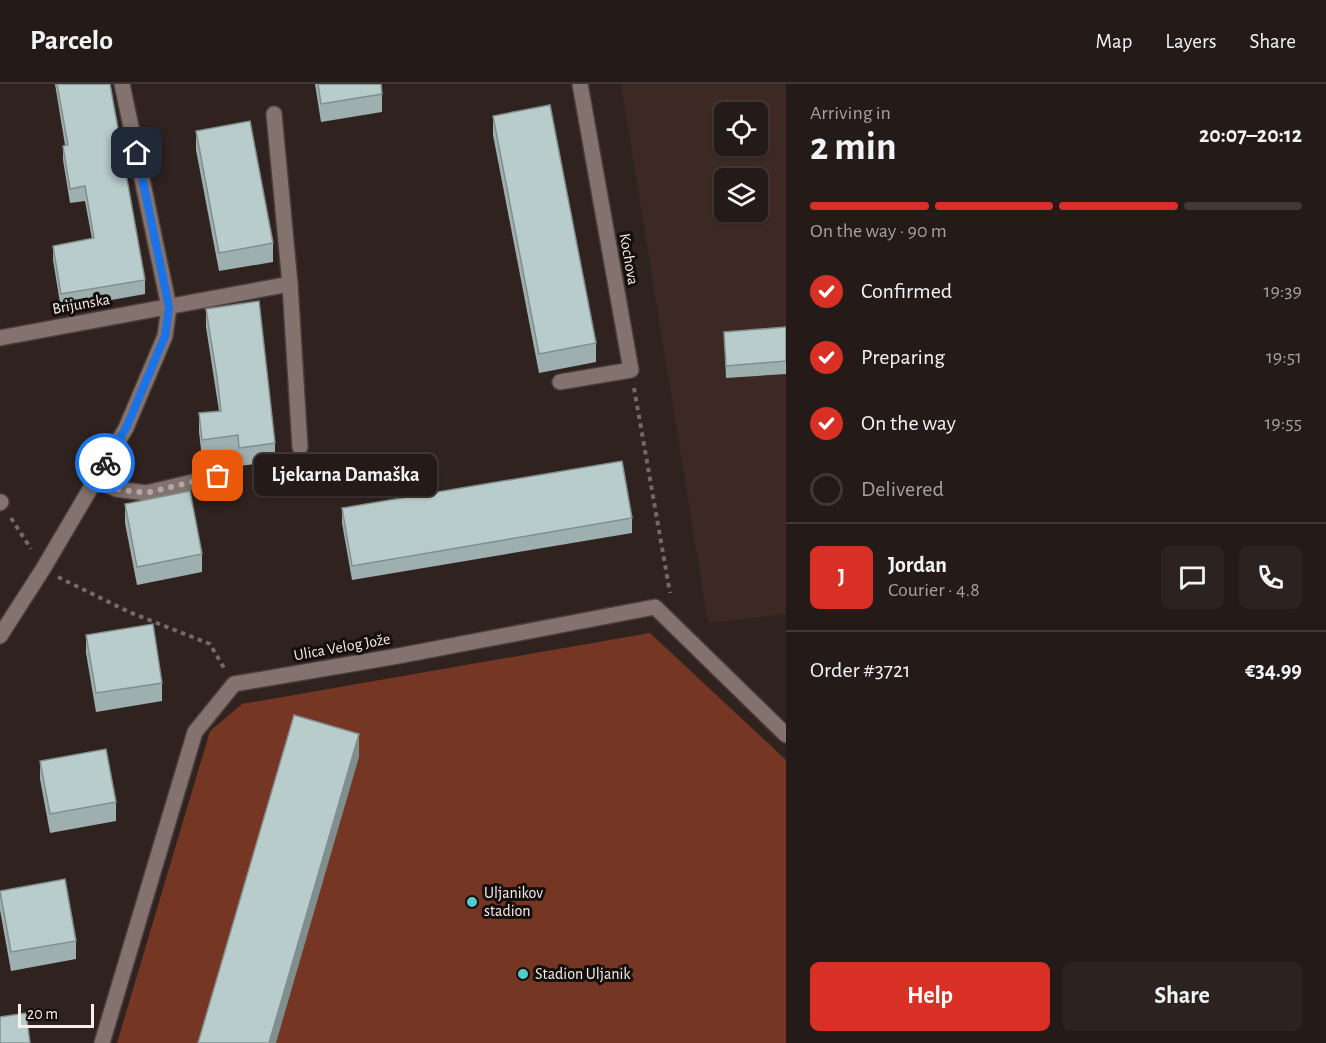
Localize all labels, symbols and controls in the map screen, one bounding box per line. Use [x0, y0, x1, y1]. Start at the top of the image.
text: Parcelo [30, 27, 113, 55]
text: Map [1096, 31, 1132, 52]
text: Layers [1165, 31, 1216, 52]
text: Share [1249, 31, 1296, 52]
map controls [714, 102, 768, 222]
button: locate [714, 102, 768, 156]
text: Arriving in [810, 103, 891, 123]
text: 20:07–20:12 [1199, 124, 1302, 146]
pin [111, 127, 162, 178]
text: 2 min [810, 128, 897, 167]
icon: home [120, 136, 153, 169]
button: layers [714, 168, 768, 222]
text: On the way · 90 m [810, 221, 947, 241]
street label: Kochova [617, 232, 641, 286]
icon: check [810, 275, 843, 308]
text: Confirmed [861, 280, 952, 302]
text: 19:39 [1264, 281, 1302, 301]
street label: Brijunska [51, 291, 111, 318]
icon: check [810, 341, 843, 374]
text: Preparing [861, 346, 945, 368]
text: 19:51 [1266, 347, 1302, 367]
icon: check [810, 407, 843, 440]
text: On the way [861, 412, 956, 434]
text: 19:55 [1264, 413, 1302, 433]
courier [75, 433, 135, 493]
icon: bike [89, 447, 122, 480]
pin [192, 450, 243, 501]
callout: Ljekarna Damaška [254, 455, 437, 497]
icon: bag [201, 459, 234, 492]
text: Ljekarna Damaška [271, 465, 420, 485]
text: Delivered [861, 478, 944, 500]
button: chat [1161, 546, 1224, 609]
button: phone [1239, 546, 1302, 609]
text: Jordan [888, 554, 947, 576]
text: J [838, 566, 845, 588]
text: Courier · 4.8 [888, 580, 980, 600]
street label: Ulica Velog Jože [292, 631, 392, 663]
text: Order #3721 [810, 659, 911, 681]
text: €34.99 [1245, 659, 1302, 681]
place label: Uljanikov stadion [484, 885, 543, 919]
marker: Uljanikov stadion [465, 895, 479, 909]
button: Help [810, 962, 1050, 1031]
button: Share [1062, 962, 1302, 1031]
place label: Stadion Uljanik [535, 966, 631, 983]
marker: Stadion Uljanik [516, 967, 530, 981]
scale bar [18, 1001, 94, 1028]
text: 20 m [27, 1006, 58, 1022]

